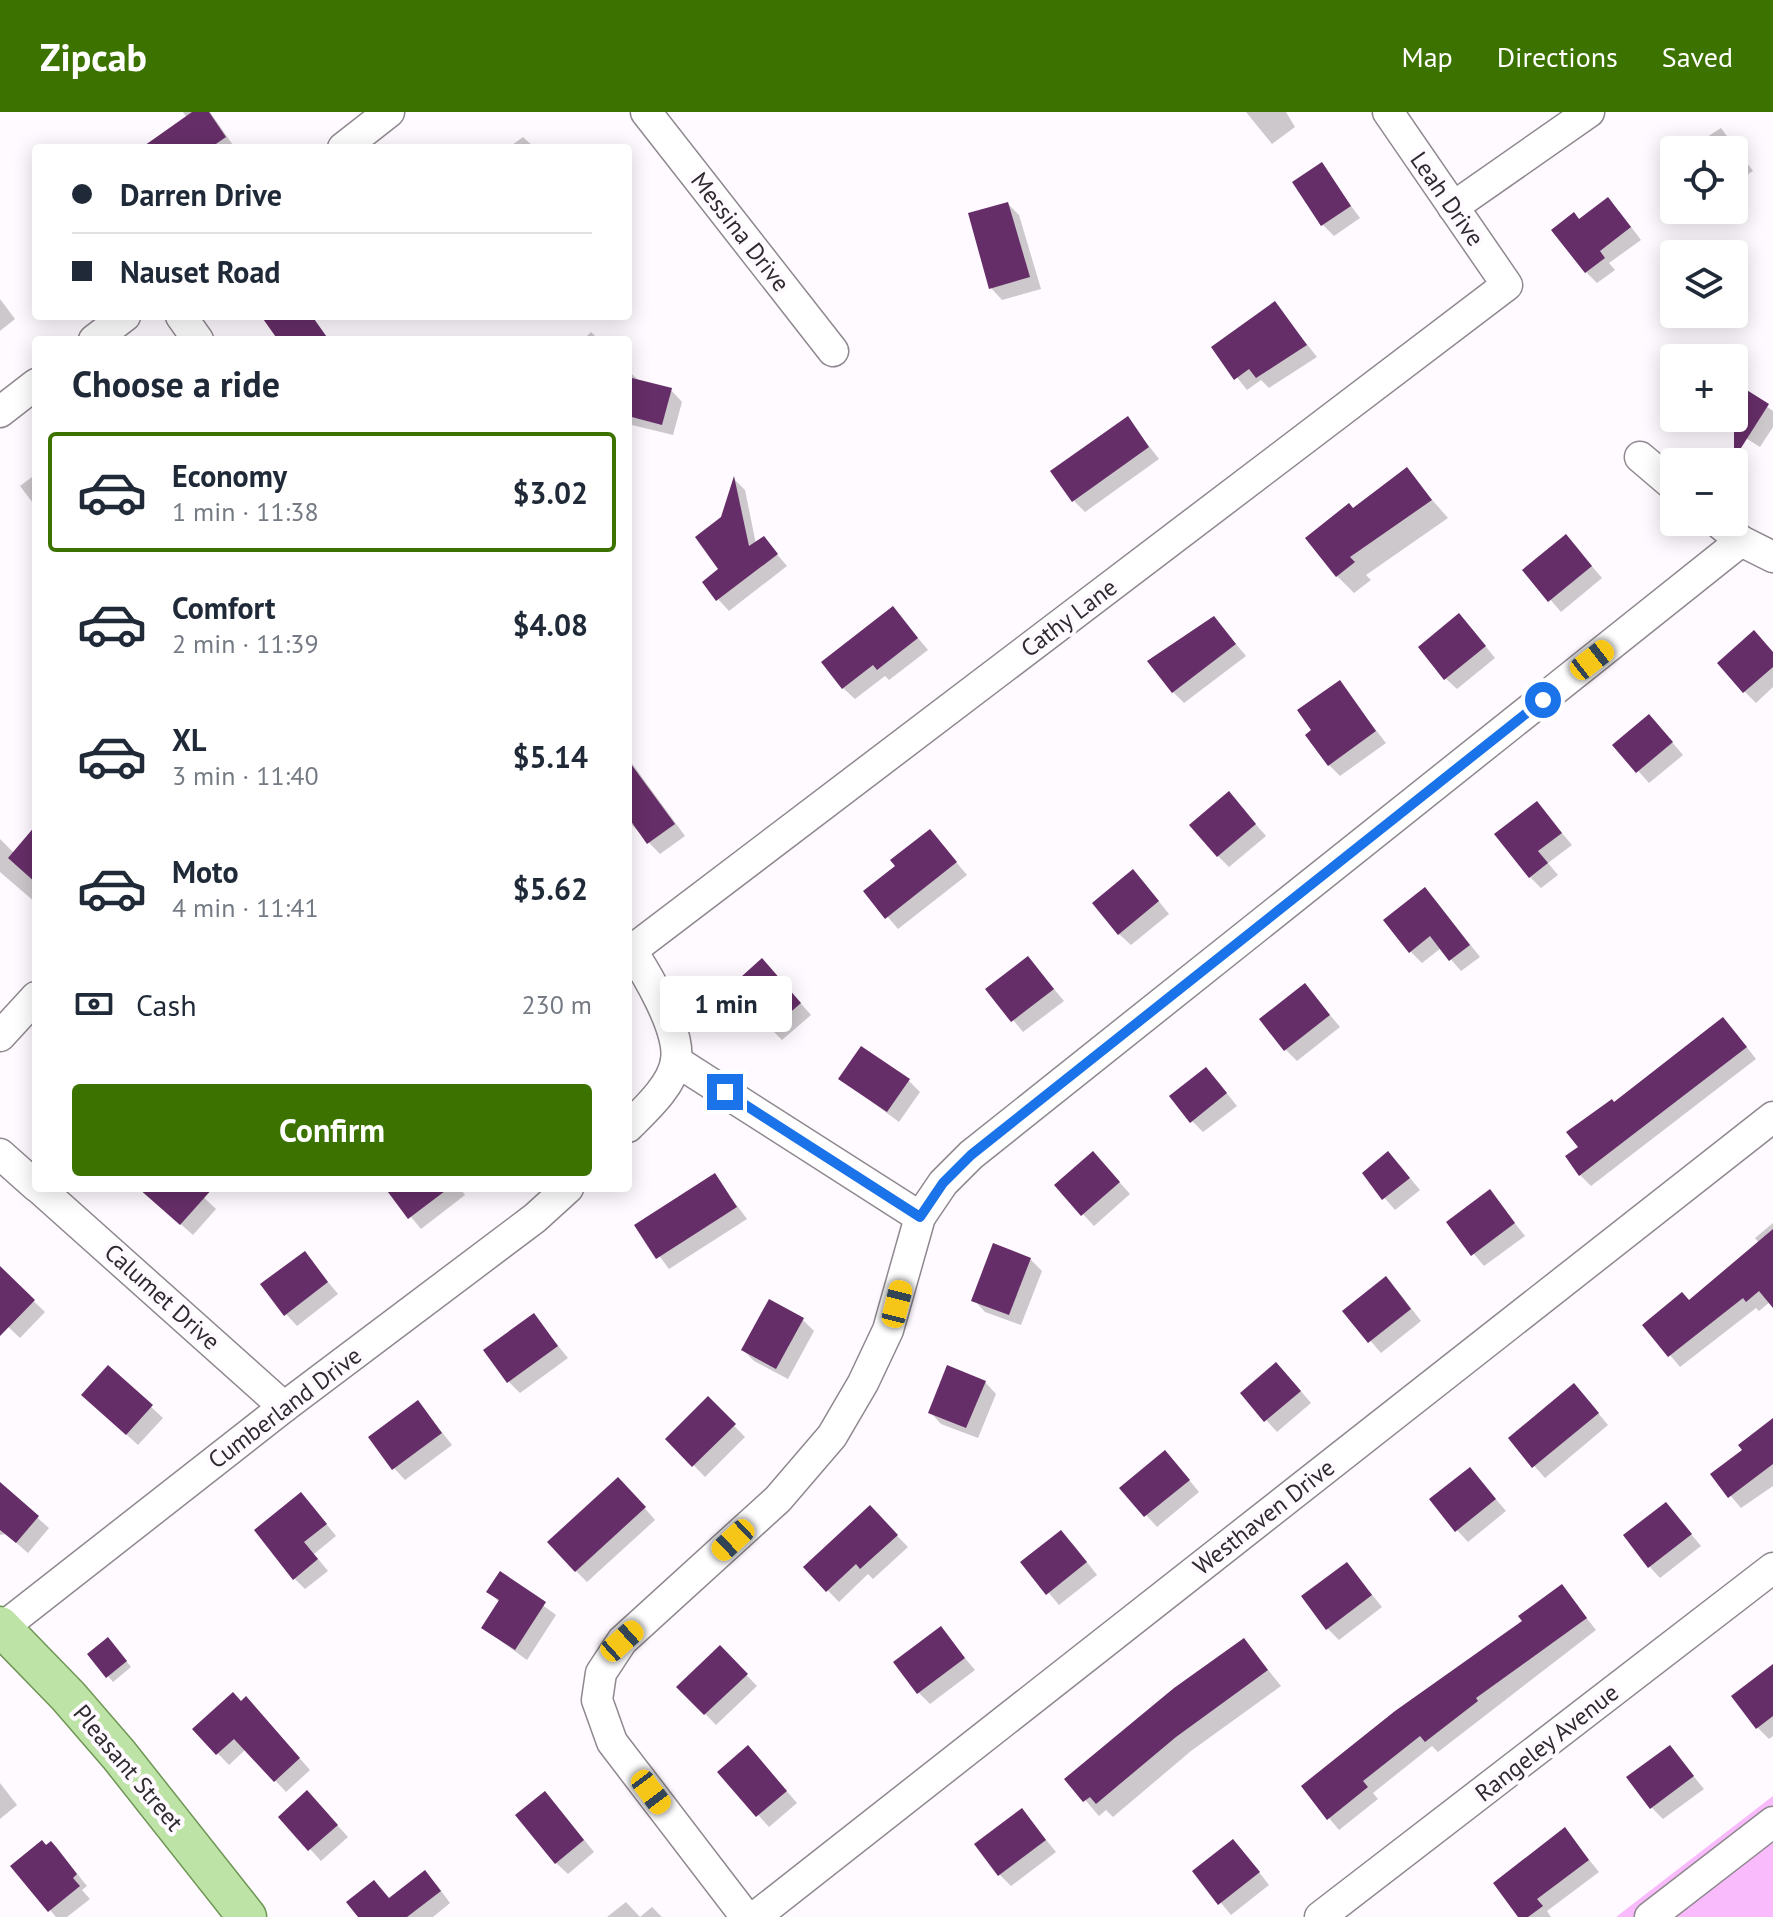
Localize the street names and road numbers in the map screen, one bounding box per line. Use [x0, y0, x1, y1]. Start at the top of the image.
street label: Leah Drive [1404, 145, 1491, 252]
street label: Messina Drive [684, 166, 797, 298]
street label: Cathy Lane [1015, 571, 1123, 664]
street label: Calumet Drive [98, 1237, 227, 1357]
street label: Cumberland Drive [202, 1340, 368, 1475]
street label: Westhaven Drive [1187, 1452, 1341, 1582]
street label: Rangeley Avenue [1469, 1677, 1625, 1808]
street label: Pleasant Street [67, 1698, 190, 1837]

